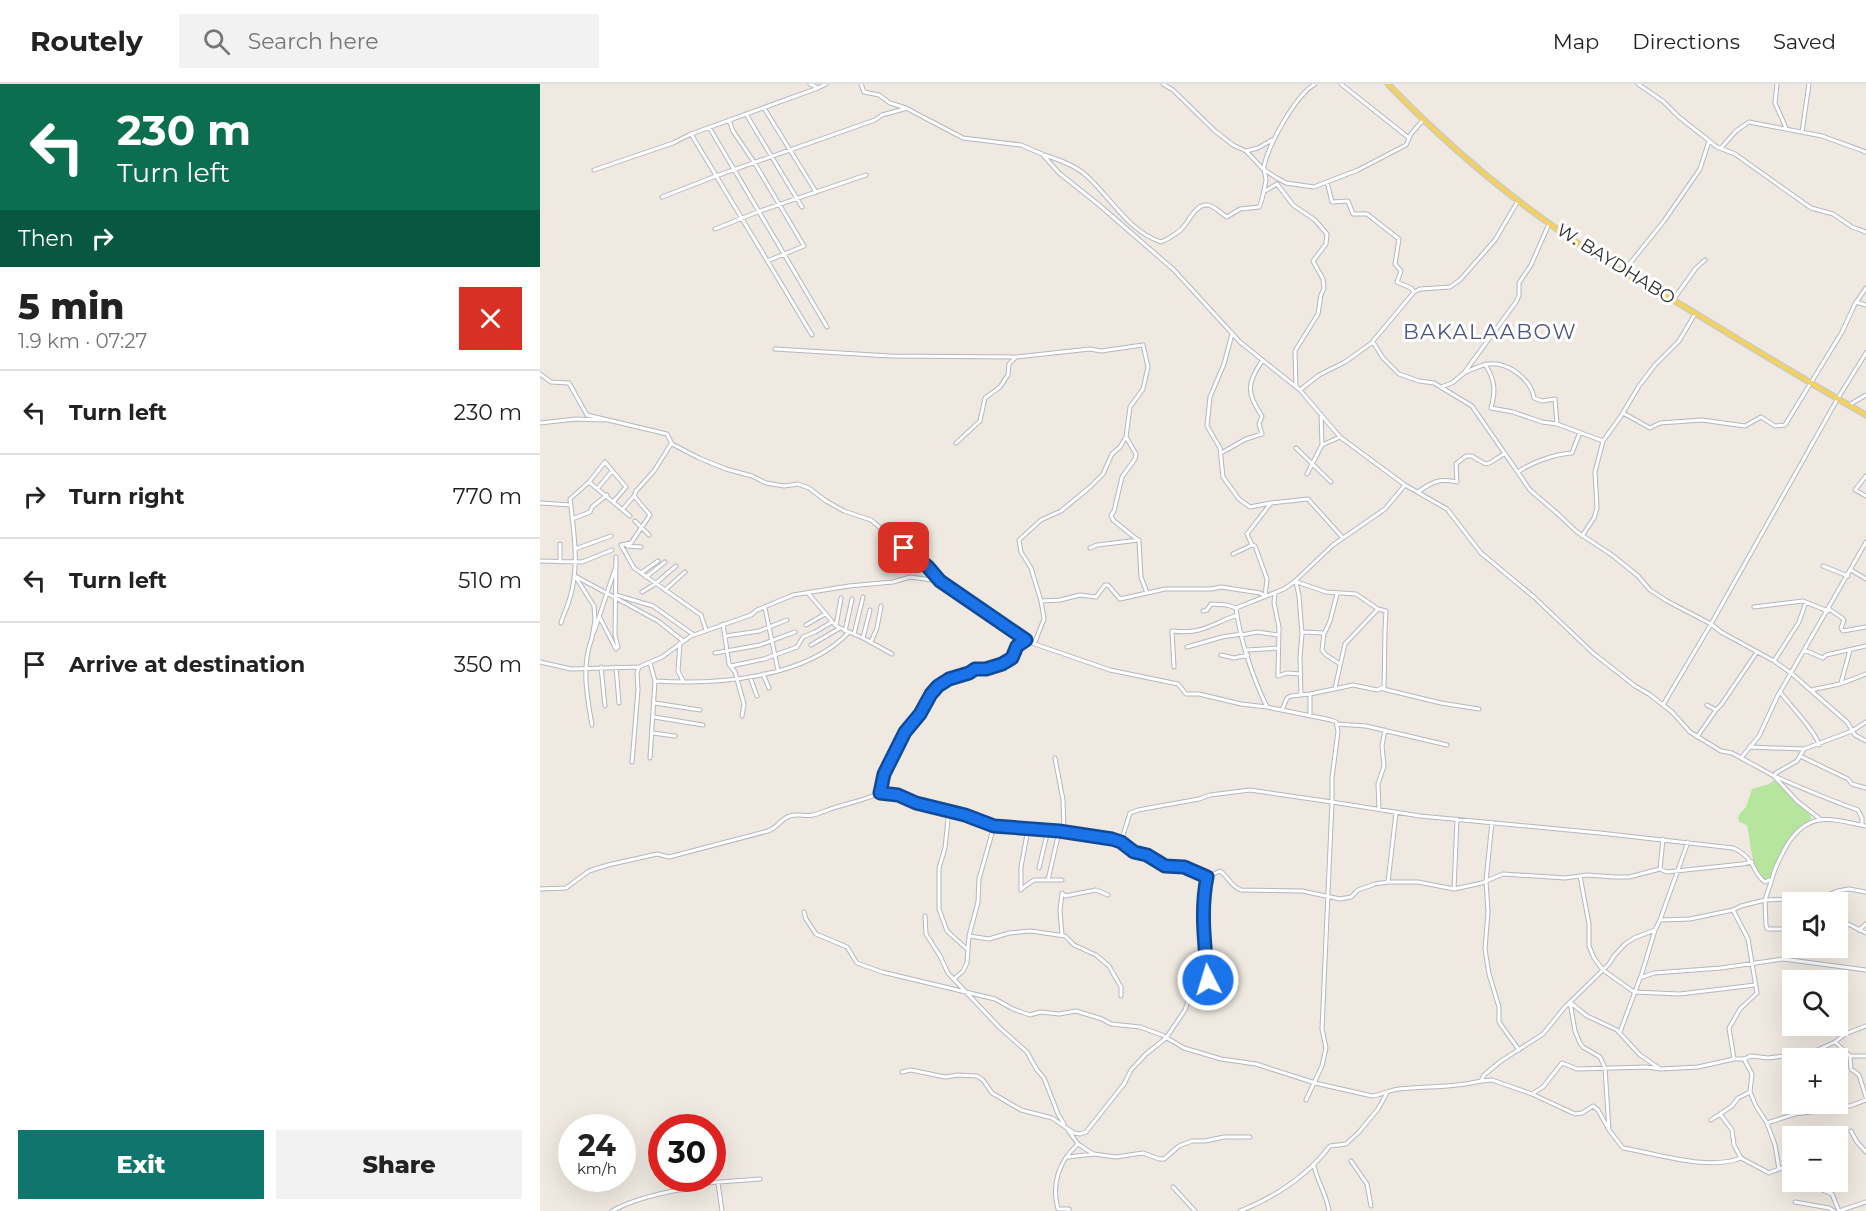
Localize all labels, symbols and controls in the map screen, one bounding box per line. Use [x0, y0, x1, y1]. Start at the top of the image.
search box [179, 14, 599, 68]
text: Routely [30, 24, 143, 58]
icon: search [200, 25, 233, 58]
text: Search here [248, 28, 379, 55]
text: Map [1553, 29, 1599, 54]
text: Directions [1632, 29, 1740, 54]
text: Saved [1773, 29, 1836, 54]
text: 230 m [117, 104, 251, 156]
icon: left [18, 108, 96, 186]
text: Turn left [117, 156, 230, 189]
street label: W. BAYDHABO [1553, 219, 1679, 309]
icon: right [86, 222, 119, 255]
text: Then [18, 225, 74, 252]
text: 5 min [18, 284, 124, 328]
button: close [459, 287, 522, 350]
district label: BAKALAABOW [1403, 319, 1577, 344]
text: 1.9 km · 07:27 [18, 329, 147, 353]
icon: left [18, 396, 51, 429]
text: Turn left [69, 399, 167, 426]
text: 230 m [453, 399, 522, 426]
icon: right [18, 480, 51, 513]
text: Turn right [69, 483, 184, 510]
text: 770 m [453, 483, 522, 510]
pin [878, 522, 929, 573]
icon: arrive [887, 531, 920, 564]
icon: left [18, 564, 51, 597]
text: Turn left [69, 567, 167, 594]
text: 510 m [458, 567, 522, 594]
icon: arrive [18, 648, 51, 681]
text: Arrive at destination [69, 651, 305, 678]
text: 350 m [454, 651, 522, 678]
map controls [1782, 892, 1848, 1192]
button: sound [1782, 892, 1848, 958]
position arrow [1176, 948, 1240, 1012]
button: search [1782, 970, 1848, 1036]
button: + [1782, 1048, 1848, 1114]
speed limit sign: 30 [648, 1114, 726, 1192]
button: − [1782, 1126, 1848, 1192]
text: 24 [578, 1127, 616, 1164]
button: Exit [18, 1130, 264, 1199]
button: Share [276, 1130, 522, 1199]
text: km/h [577, 1159, 617, 1178]

